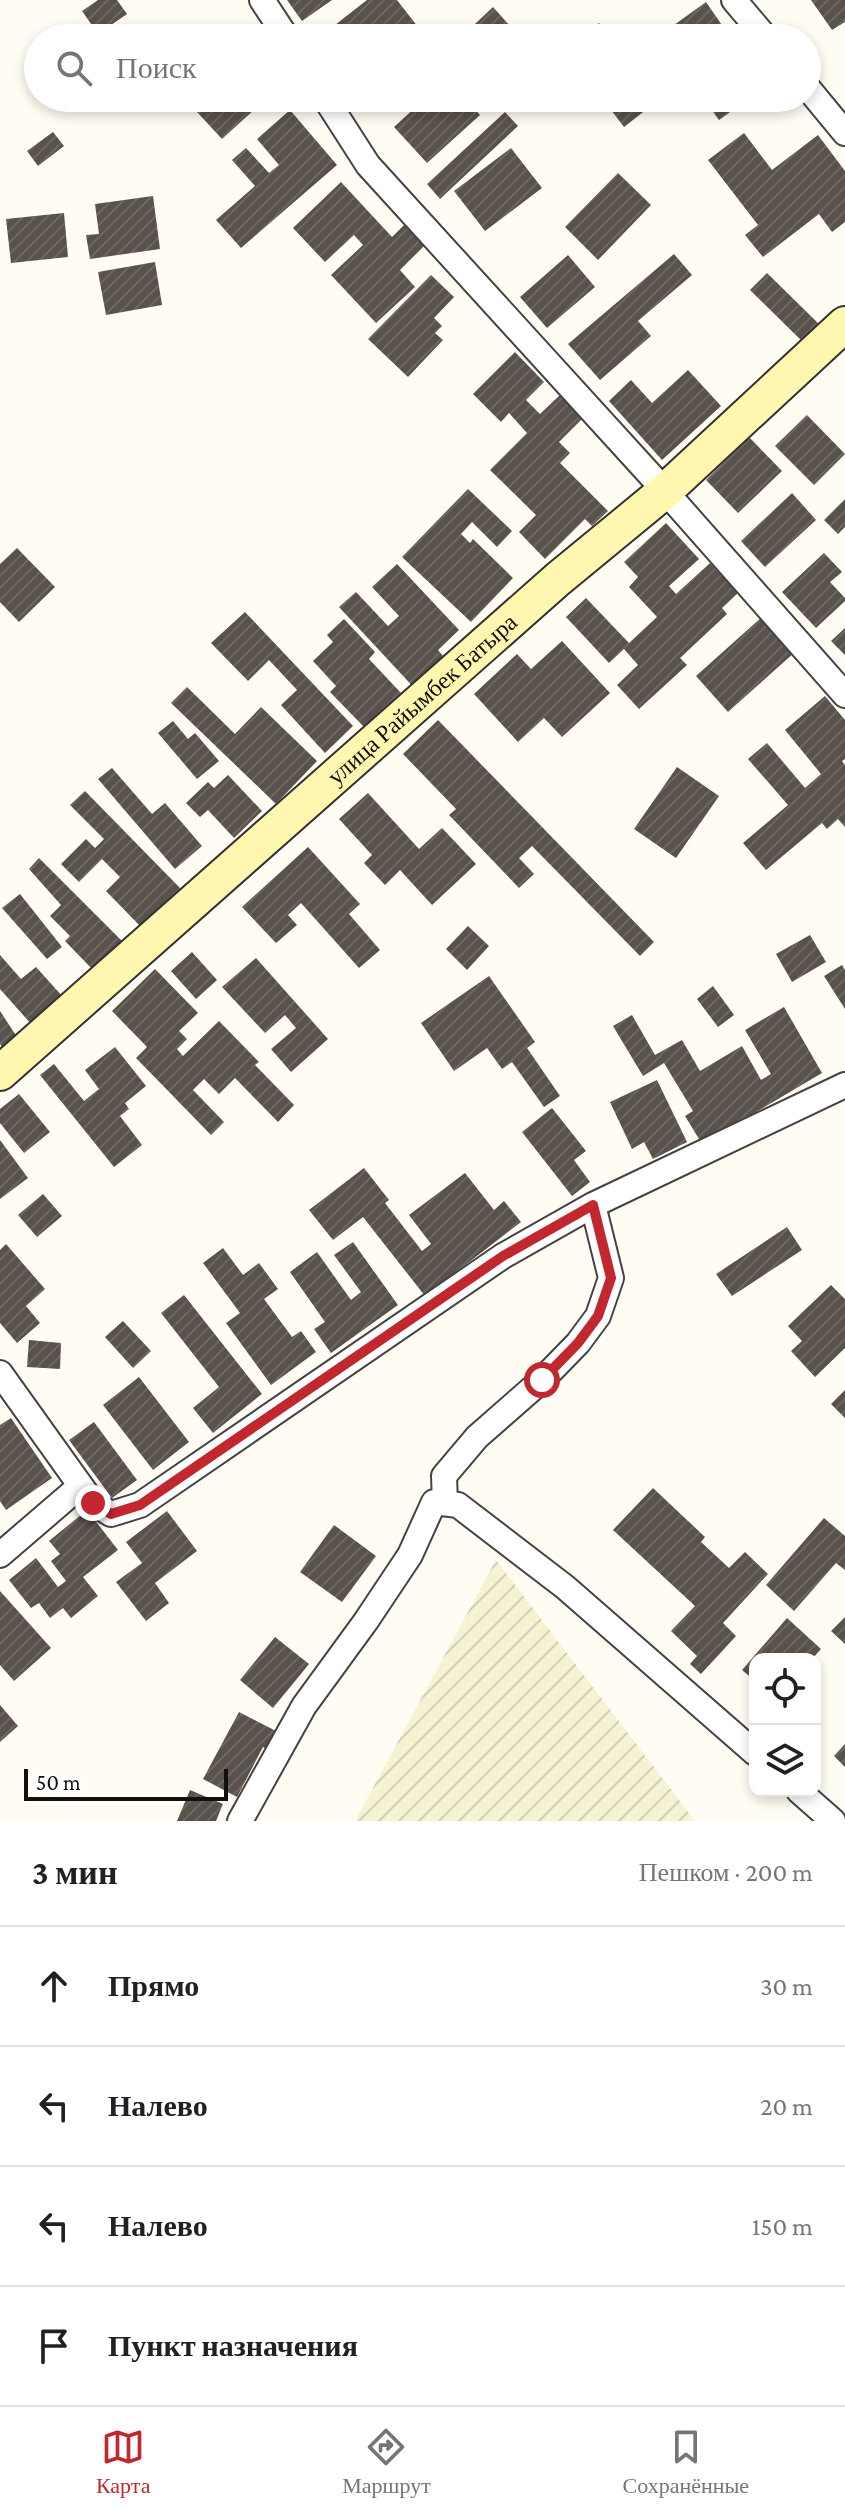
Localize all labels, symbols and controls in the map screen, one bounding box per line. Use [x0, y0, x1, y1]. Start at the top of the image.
search box [24, 24, 821, 112]
icon: search [52, 46, 96, 90]
text: Поиск [116, 51, 197, 84]
street label: улица Райымбек Батыра [322, 608, 522, 790]
route start [524, 1362, 560, 1398]
route end [75, 1485, 111, 1521]
map controls [749, 1653, 821, 1797]
button: locate [749, 1653, 821, 1725]
button: layers [749, 1725, 821, 1797]
scale bar [24, 1765, 228, 1801]
text: 50 m [36, 1770, 81, 1795]
text: 3 мин [32, 1854, 117, 1891]
text: Пешком · 200 m [639, 1858, 813, 1887]
icon: ahead [32, 1964, 76, 2008]
text: Прямо [108, 1969, 199, 2002]
text: 30 m [760, 1972, 813, 2001]
icon: left [32, 2084, 76, 2128]
text: Налево [108, 2089, 208, 2122]
text: 20 m [760, 2092, 813, 2121]
icon: left [32, 2204, 76, 2248]
text: Налево [108, 2209, 208, 2242]
text: 150 m [752, 2212, 813, 2241]
icon: arrive [32, 2324, 76, 2368]
text: Пункт назначения [108, 2329, 358, 2362]
tab: Карта [96, 2425, 150, 2499]
tab: Маршрут [342, 2425, 431, 2499]
tab: Сохранённые [623, 2425, 749, 2499]

